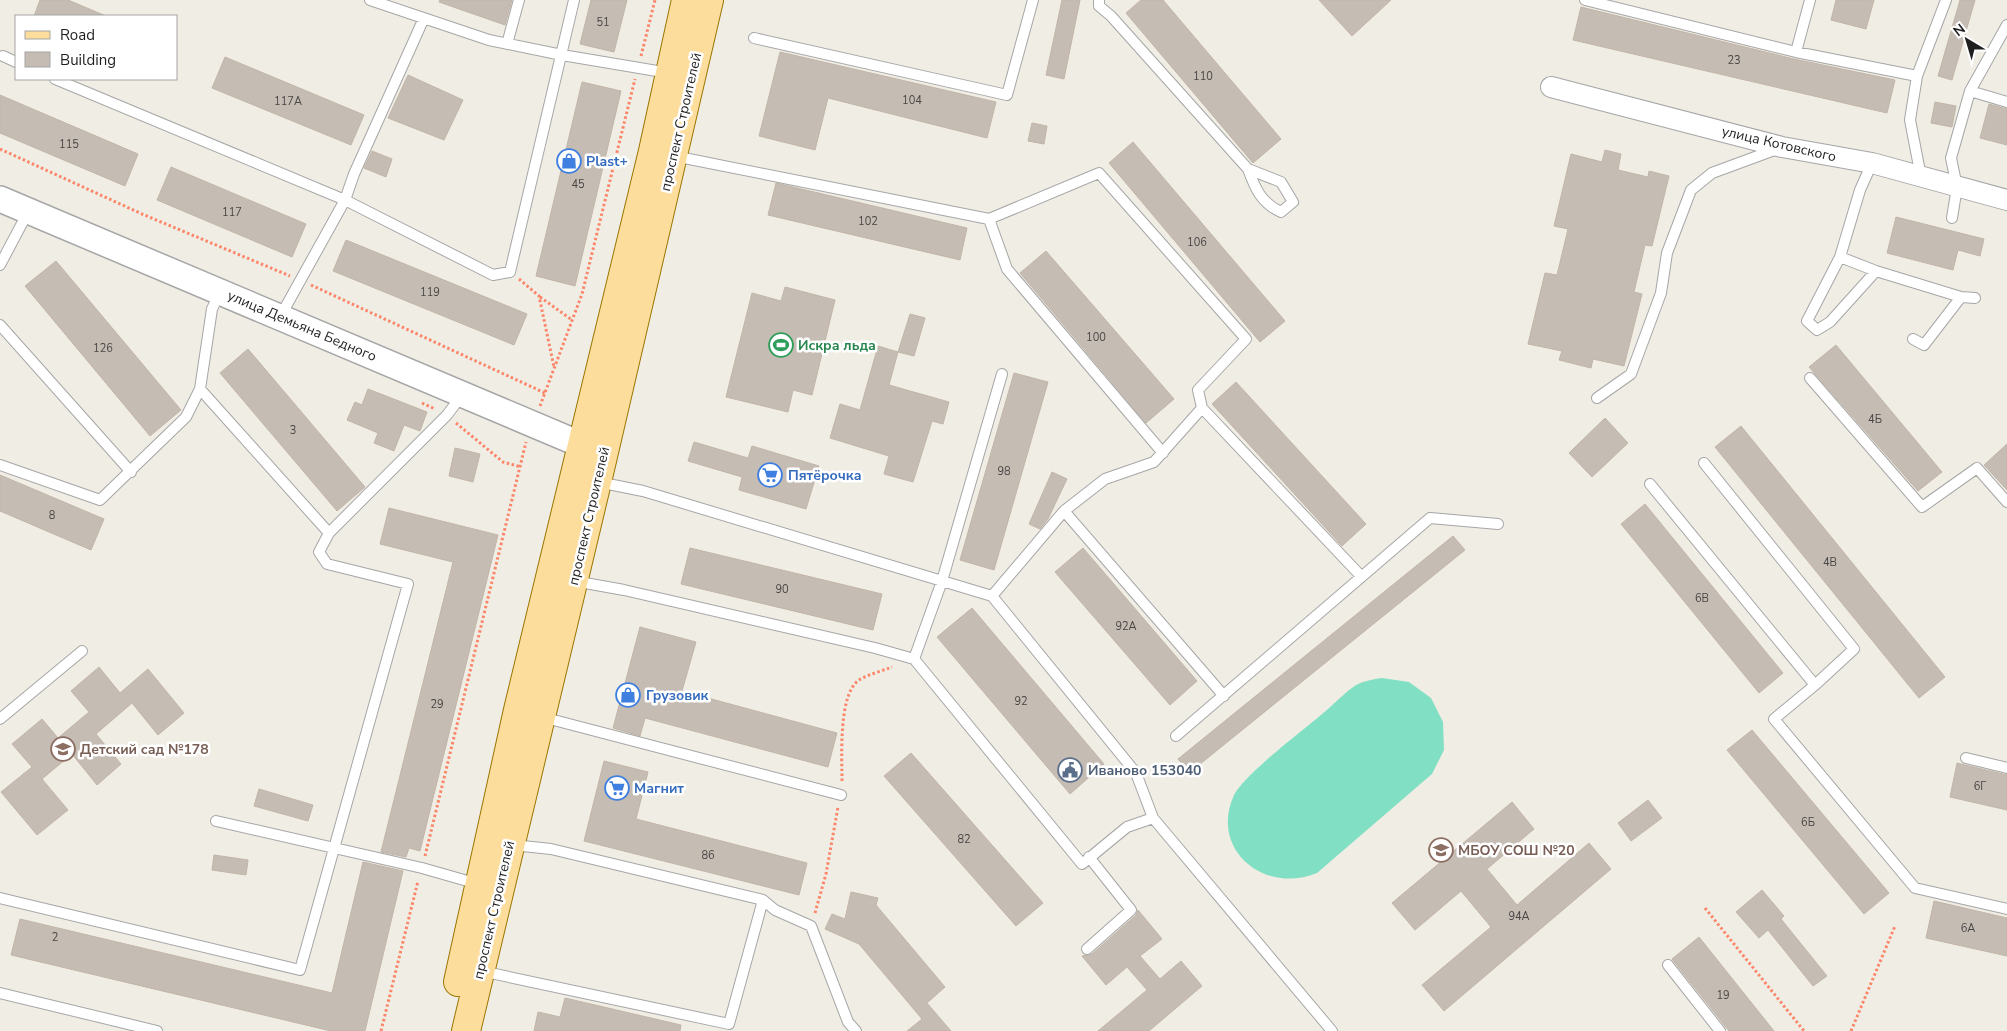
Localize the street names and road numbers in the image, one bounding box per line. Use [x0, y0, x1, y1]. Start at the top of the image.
street label: проспект Строителей [656, 51, 706, 193]
street label: улица Котовского [1720, 122, 1838, 166]
street label: улица Демьяна Бедного [225, 286, 380, 366]
street label: проспект Строителей [564, 445, 614, 587]
street label: проспект Строителей [469, 839, 519, 981]

